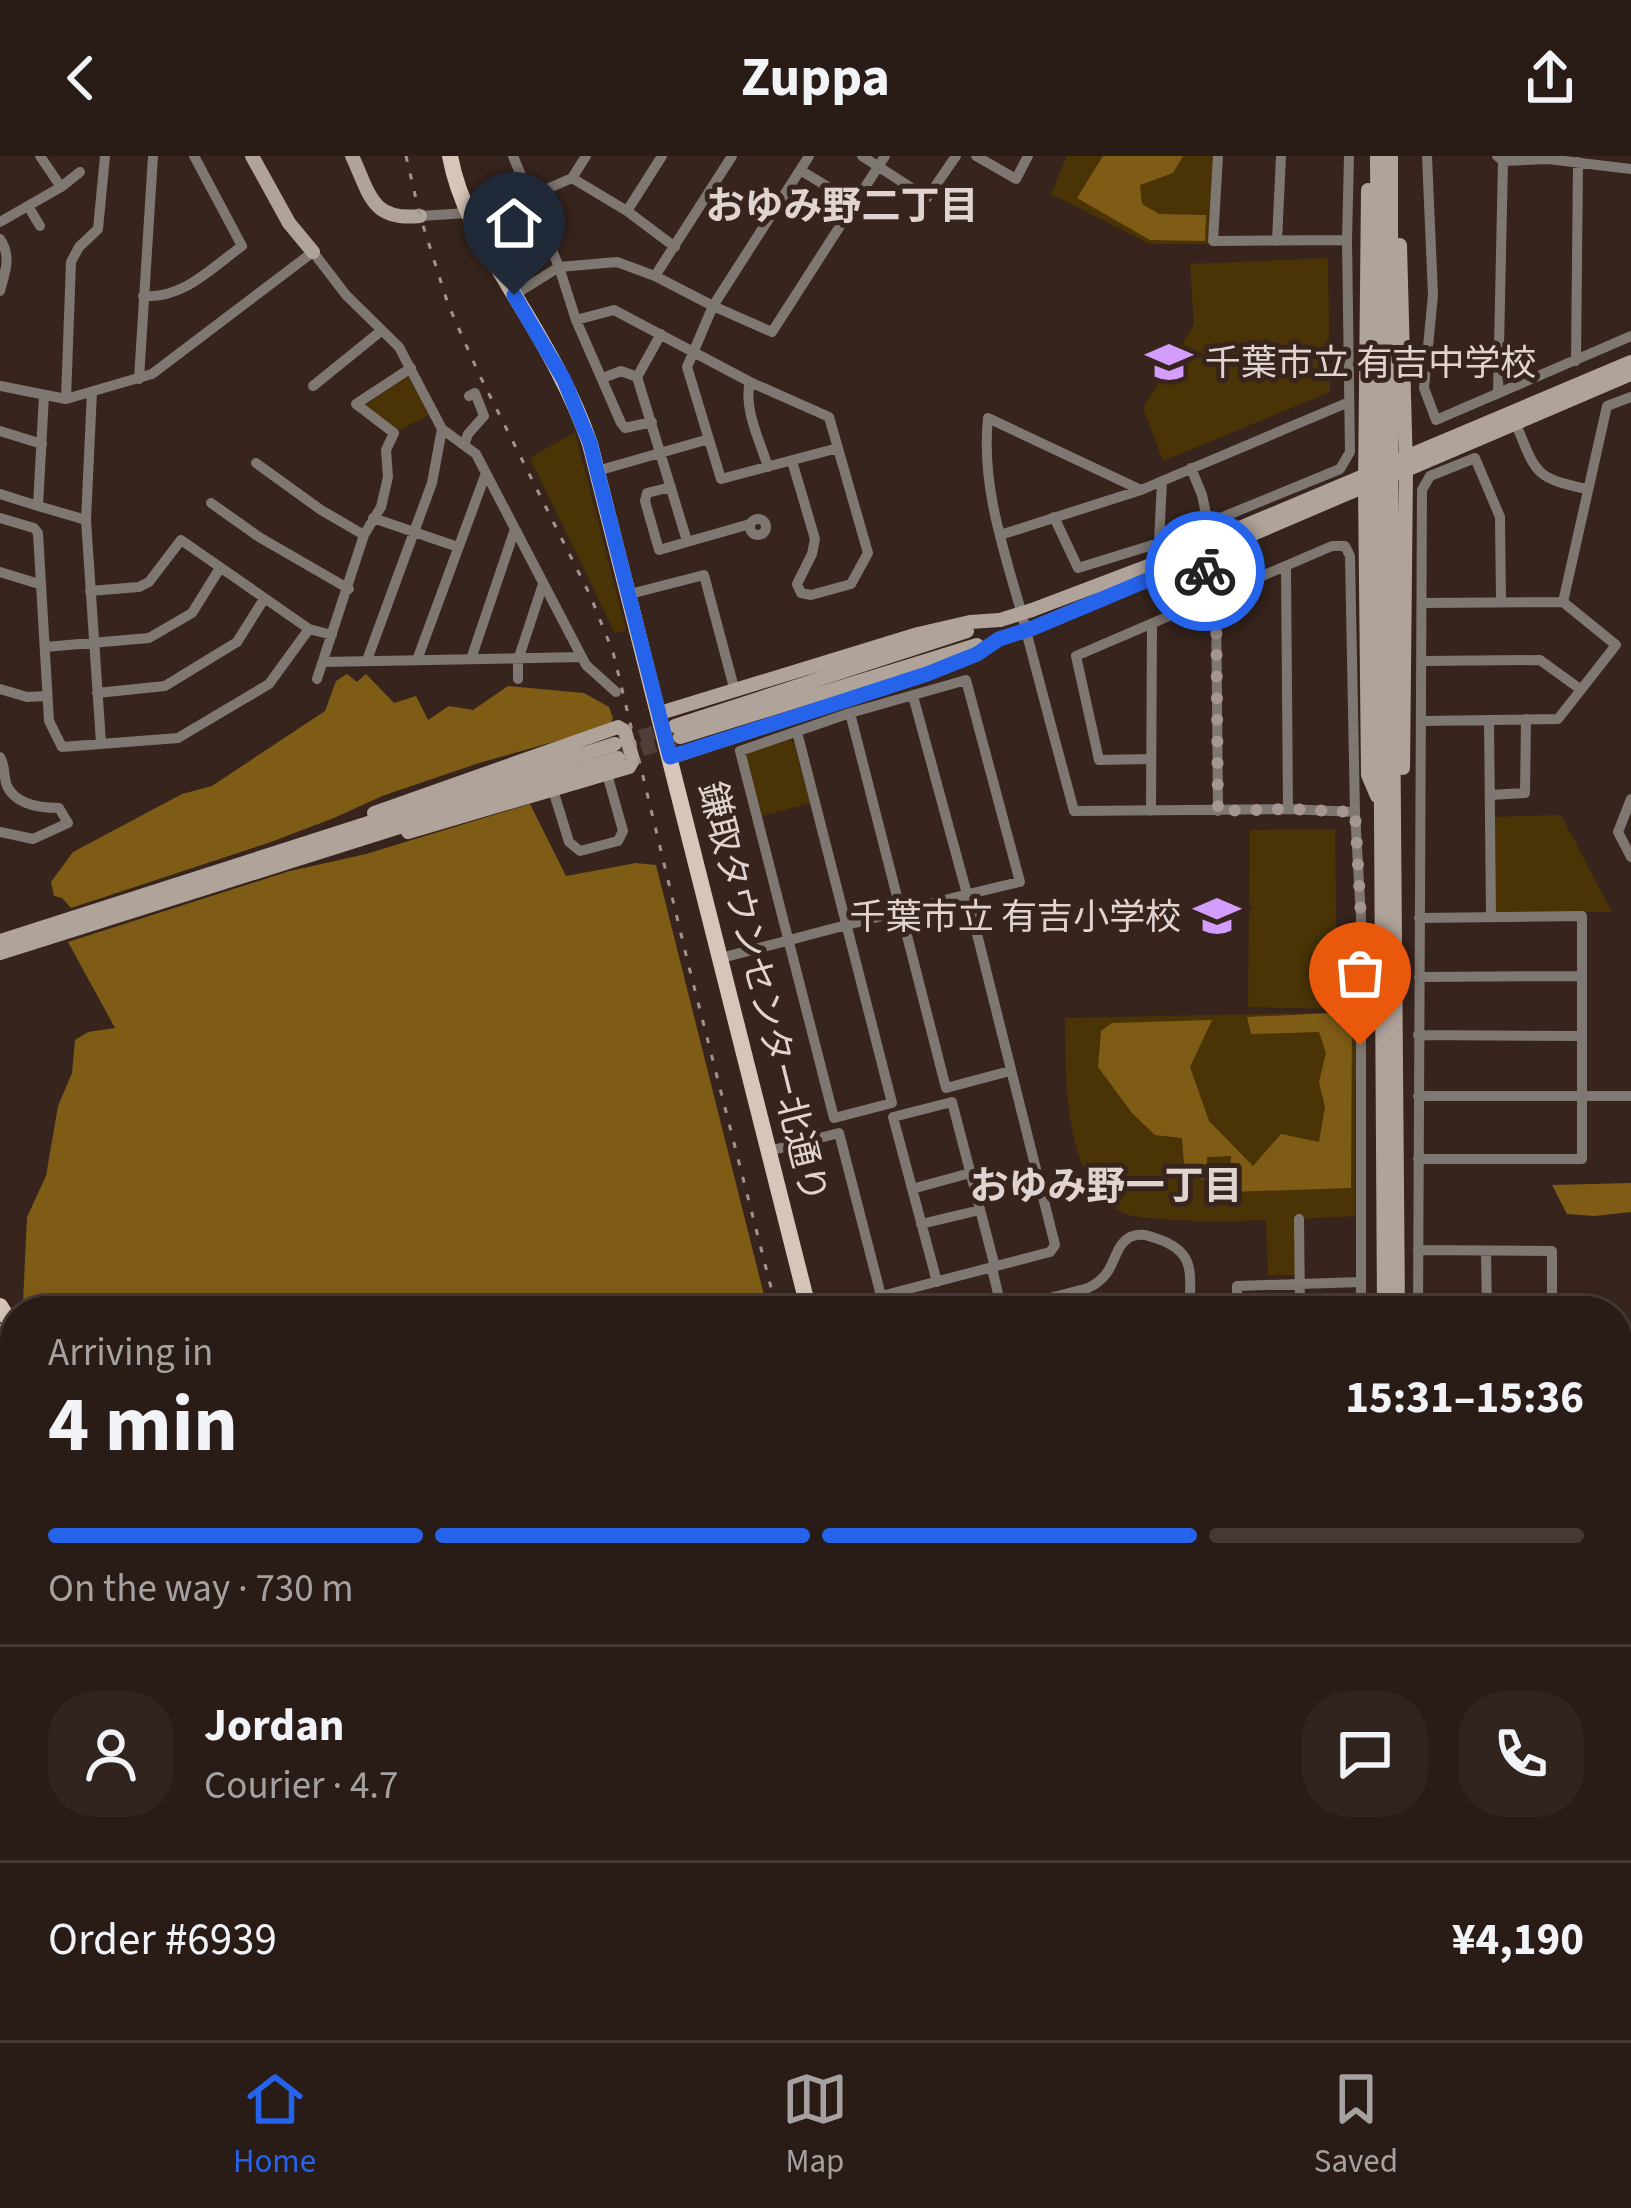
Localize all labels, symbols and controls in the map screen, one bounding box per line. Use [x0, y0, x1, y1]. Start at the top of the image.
text: Zuppa [741, 40, 890, 117]
icon: back [48, 45, 114, 111]
icon: share [1517, 45, 1583, 111]
pin [463, 172, 565, 295]
district label: おゆみ野二丁目 [705, 179, 979, 235]
icon: home [481, 190, 547, 256]
school or university icon: 千葉市立 有吉中学校 [1144, 337, 1194, 387]
place label: 千葉市立 有吉中学校 [1205, 338, 1536, 389]
courier [1145, 511, 1265, 631]
icon: bike [1172, 538, 1238, 604]
street label: 鎌取タウンセンター北通り [686, 777, 840, 1208]
school or university icon: 千葉市立 有吉小学校 [1192, 891, 1242, 941]
place label: 千葉市立 有吉小学校 [850, 892, 1181, 943]
pin [1309, 922, 1411, 1045]
icon: bag [1327, 940, 1393, 1006]
district label: おゆみ野一丁目 [969, 1159, 1243, 1215]
text: Arriving in [48, 1325, 213, 1381]
text: 15:31–15:36 [1345, 1366, 1584, 1430]
text: 4 min [48, 1370, 238, 1481]
text: On the way · 730 m [48, 1561, 354, 1617]
button: person [48, 1691, 174, 1817]
button: chat [1302, 1691, 1428, 1817]
button: phone [1458, 1691, 1584, 1817]
text: Jordan [204, 1694, 345, 1758]
text: Courier · 4.7 [204, 1758, 398, 1814]
text: Order #6939 [48, 1908, 277, 1972]
text: ¥4,190 [1452, 1908, 1584, 1972]
tab: Home [233, 2066, 316, 2185]
tab: Map [782, 2066, 848, 2185]
tab: Saved [1314, 2066, 1398, 2185]

